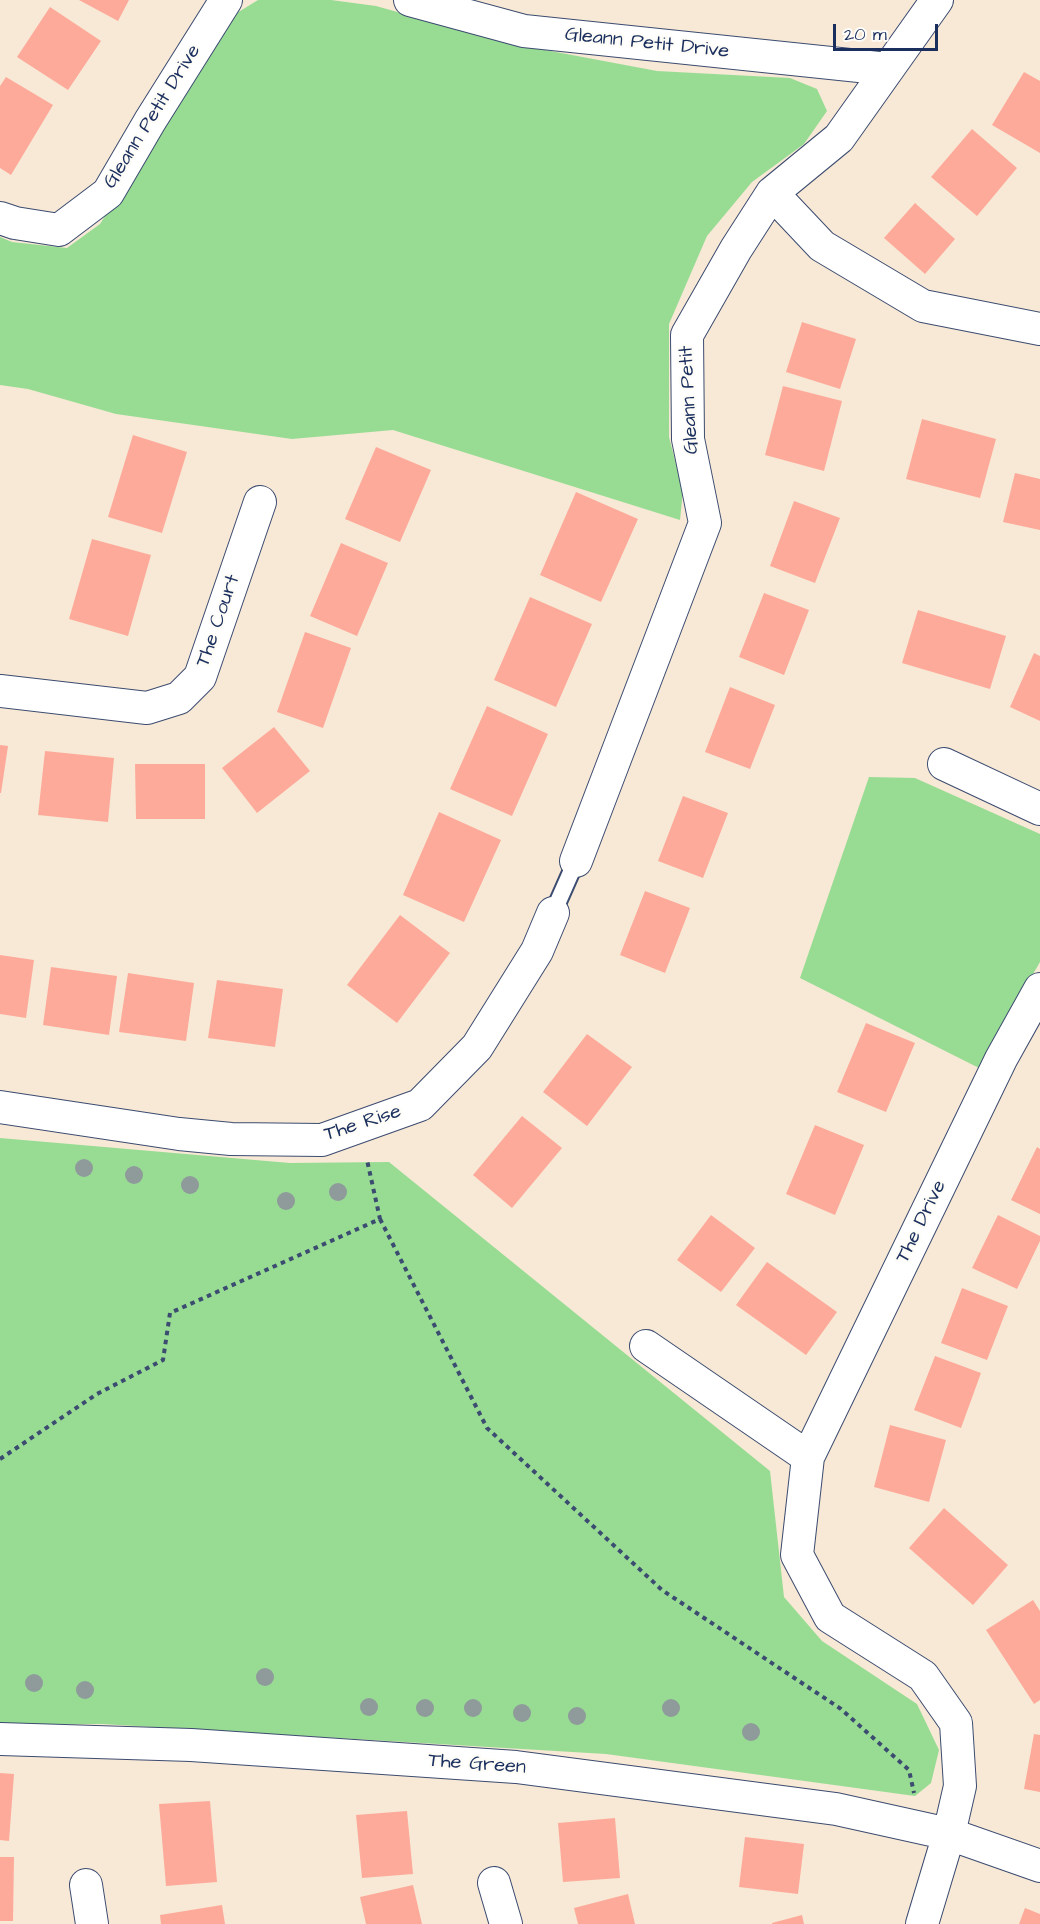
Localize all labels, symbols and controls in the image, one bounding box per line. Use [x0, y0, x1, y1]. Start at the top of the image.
scale bar [836, 12, 941, 50]
text: 20 m [844, 22, 887, 47]
street label: Gleann Petit Drive [564, 23, 730, 65]
street label: Gleann Petit Drive [99, 41, 207, 193]
street label: Gleann Petit [675, 345, 705, 455]
street label: The Court [192, 572, 246, 670]
street label: The Rise [322, 1100, 404, 1148]
street label: The Drive [892, 1177, 952, 1267]
street label: The Green [427, 1750, 527, 1780]

